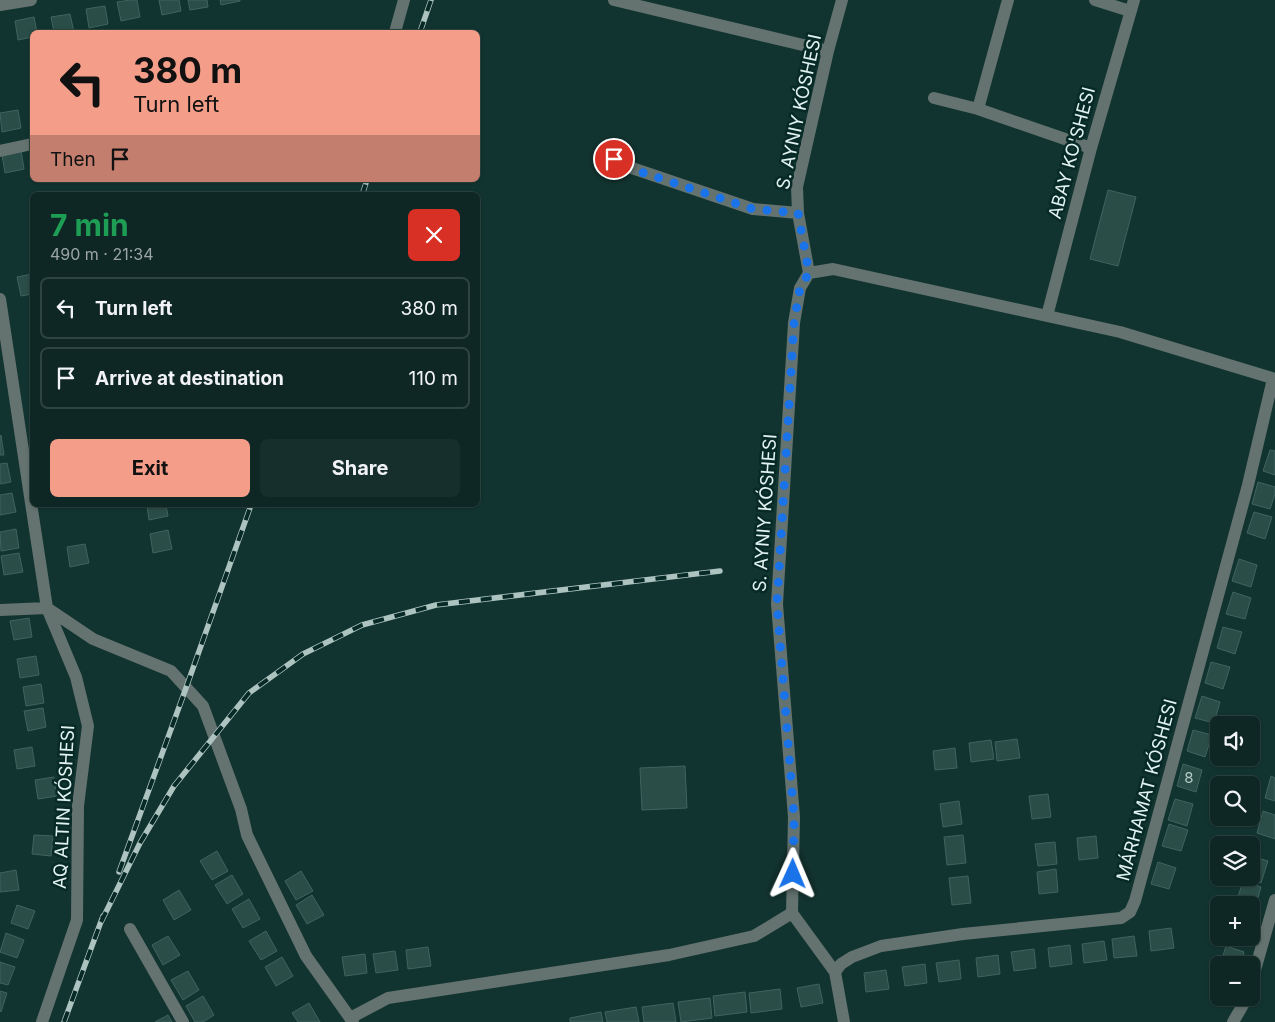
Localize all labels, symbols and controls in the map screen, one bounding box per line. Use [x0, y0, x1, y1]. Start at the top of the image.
street label: S. AYNIY KÓSHESI [771, 32, 825, 191]
text: 380 m [133, 49, 242, 91]
icon: left [50, 50, 115, 115]
street label: ABAY KO'SHESI [1044, 85, 1099, 221]
text: Turn left [133, 91, 219, 117]
pin [593, 138, 635, 180]
icon: arrive [106, 145, 134, 173]
icon: arrive [600, 145, 628, 173]
text: Then [50, 148, 96, 171]
text: 7 min [50, 207, 129, 243]
button: close [408, 209, 460, 261]
text: 490 m · 21:34 [50, 244, 154, 264]
icon: left [52, 294, 80, 322]
text: Turn left [95, 297, 173, 320]
text: 380 m [401, 297, 458, 320]
icon: arrive [52, 364, 80, 392]
text: Arrive at destination [95, 367, 284, 390]
text: 110 m [409, 367, 458, 390]
street label: S. AYNIY KÓSHESI [748, 433, 780, 593]
button: Exit [50, 439, 250, 497]
button: Share [260, 439, 460, 497]
street label: MÁRHAMAT KÓSHESI [1111, 696, 1181, 883]
map controls [1210, 716, 1260, 1006]
button: sound [1210, 716, 1260, 766]
street label: AQ ALTIN KÓSHESI [48, 725, 78, 889]
house number: 8 [1184, 768, 1194, 787]
button: search [1210, 776, 1260, 826]
button: layers [1210, 836, 1260, 886]
position arrow [766, 847, 818, 899]
button: + [1210, 896, 1260, 946]
button: − [1210, 956, 1260, 1006]

